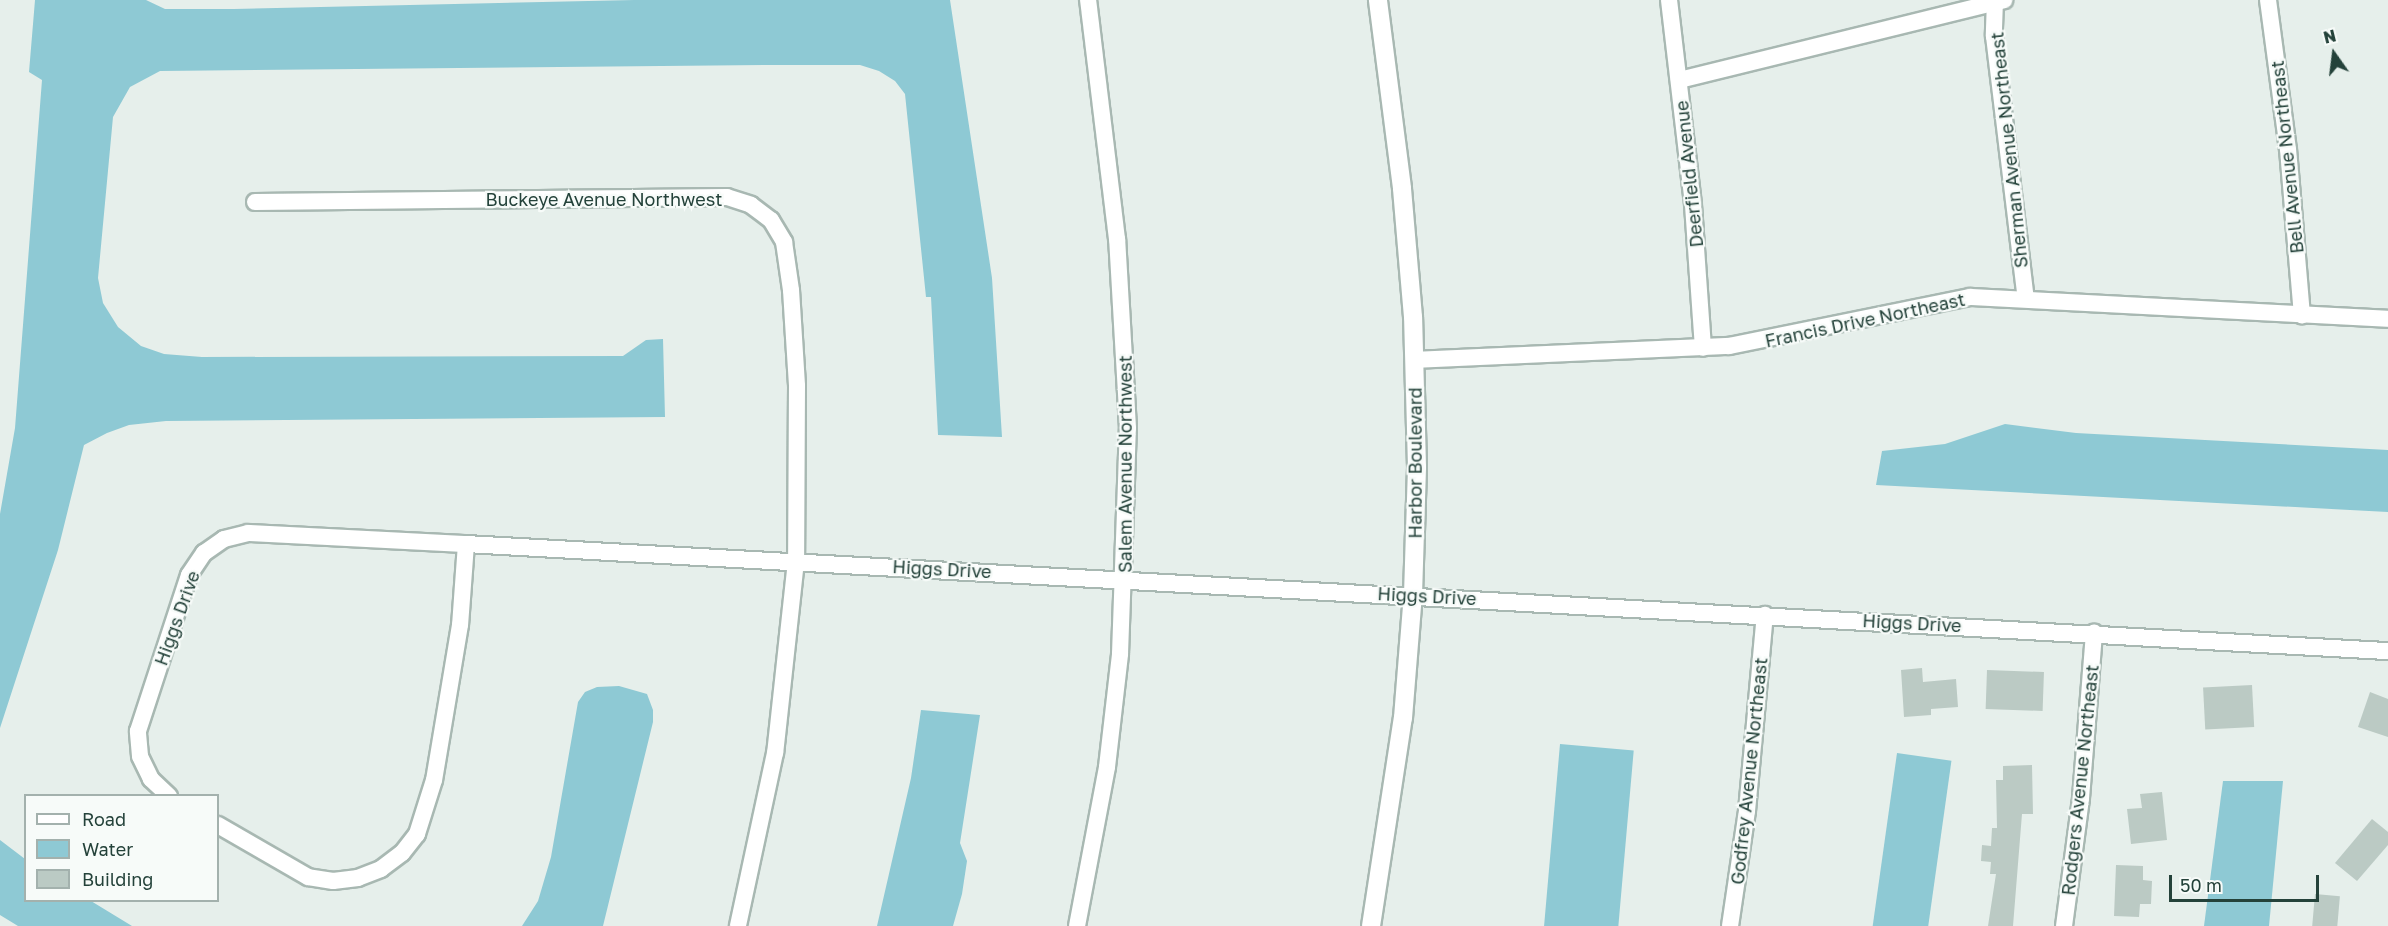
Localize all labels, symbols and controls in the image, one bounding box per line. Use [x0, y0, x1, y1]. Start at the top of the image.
north arrow [2304, 24, 2364, 84]
text: N [2321, 25, 2338, 48]
street label: Sherman Avenue Northeast [1986, 31, 2032, 269]
street label: Bell Avenue Northeast [2266, 59, 2308, 255]
street label: Deerfield Avenue [1671, 100, 1707, 248]
street label: Buckeye Avenue Northwest [486, 188, 722, 210]
street label: Francis Drive Northeast [1763, 288, 1967, 352]
street label: Salem Avenue Northwest [1114, 355, 1136, 573]
street label: Harbor Boulevard [1404, 387, 1426, 539]
street label: Higgs Drive [892, 556, 992, 582]
street label: Higgs Drive [150, 568, 204, 668]
street label: Higgs Drive [1377, 583, 1477, 609]
street label: Higgs Drive [1862, 610, 1962, 636]
street label: Godfrey Avenue Northeast [1726, 656, 1772, 886]
street label: Rodgers Avenue Northeast [2057, 663, 2103, 897]
legend [24, 794, 219, 902]
text: Road [82, 808, 126, 830]
text: Water [82, 838, 133, 860]
scale bar [2172, 863, 2322, 901]
text: Building [82, 868, 153, 890]
text: 50 m [2180, 874, 2222, 896]

